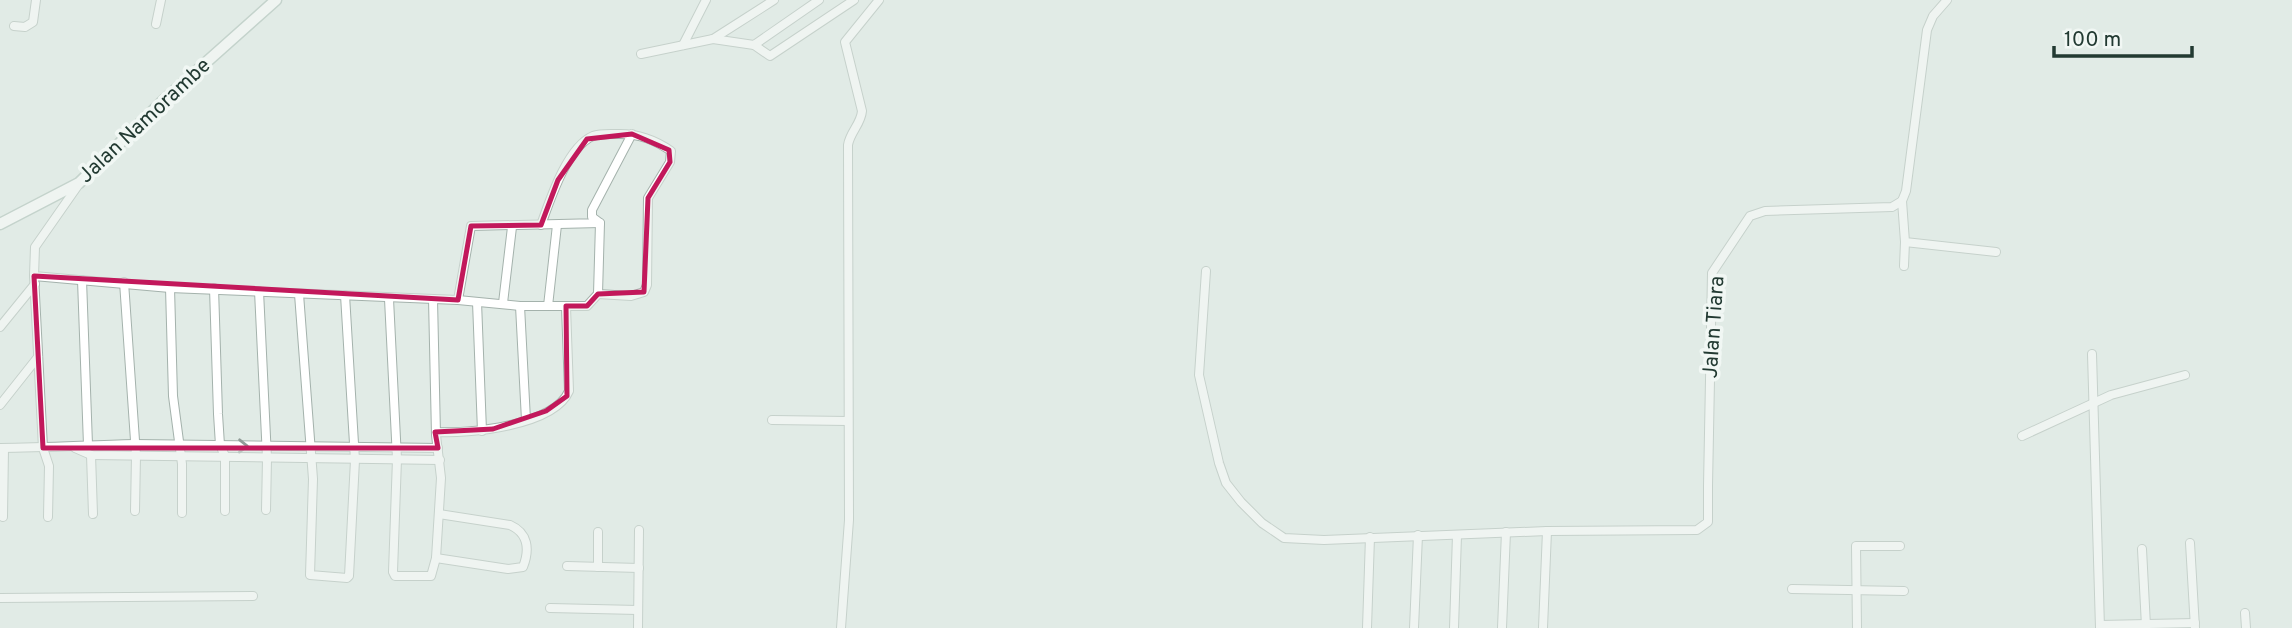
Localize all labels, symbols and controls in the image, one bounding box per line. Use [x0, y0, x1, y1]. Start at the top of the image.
scale bar [2054, 14, 2192, 58]
text: 100 m [2064, 27, 2121, 54]
street label: Jalan Namorambe [73, 53, 217, 190]
street label: Jalan Tiara [1697, 275, 1732, 379]
one-way arrow [238, 438, 249, 453]

